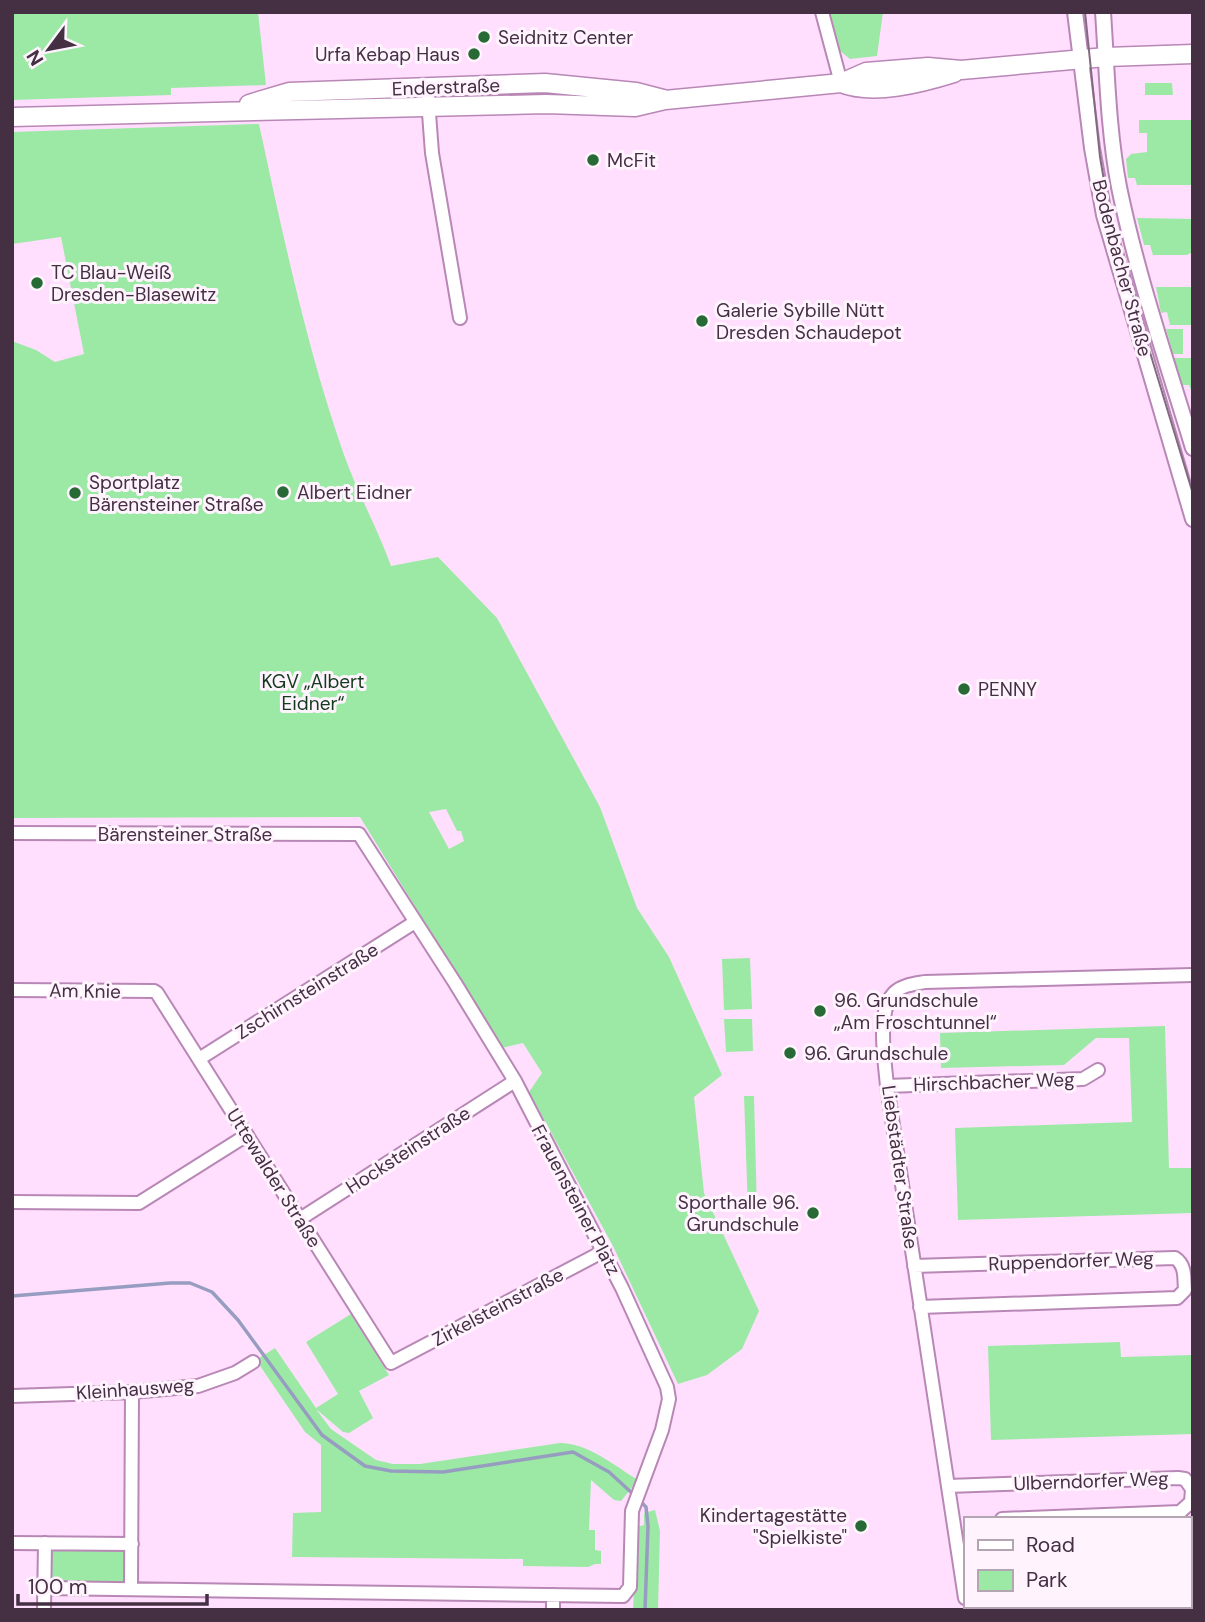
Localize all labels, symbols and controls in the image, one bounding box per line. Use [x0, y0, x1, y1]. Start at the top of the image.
north arrow [14, 14, 84, 84]
place label: Seidnitz Center [498, 25, 633, 50]
marker: Seidnitz Center [476, 29, 492, 45]
place label: Urfa Kebap Haus [315, 42, 460, 67]
text: N [21, 45, 49, 70]
marker: Urfa Kebap Haus [466, 46, 482, 62]
street label: Enderstraße [391, 73, 501, 101]
place label: McFit [607, 148, 656, 173]
marker: McFit [585, 152, 601, 168]
street label: Bodenbacher Straße [1086, 177, 1158, 359]
place label: TC Blau-Weiß Dresden-Blasewitz [51, 260, 216, 307]
marker: TC Blau-Weiß Dresden-Blasewitz [29, 275, 45, 291]
place label: Galerie Sybille Nütt Dresden Schaudepot [716, 298, 902, 345]
marker: Galerie Sybille Nütt Dresden Schaudepot [694, 313, 710, 329]
place label: Sportplatz Bärensteiner Straße [89, 470, 264, 517]
place label: Albert Eidner [297, 480, 412, 505]
marker: Albert Eidner [275, 484, 291, 500]
marker: Sportplatz Bärensteiner Straße [67, 485, 83, 501]
park label: KGV „Albert Eidner“ [261, 669, 365, 716]
place label: PENNY [978, 677, 1037, 702]
marker: PENNY [956, 681, 972, 697]
street label: Bärensteiner Straße [98, 822, 272, 847]
street label: Zschirnsteinstraße [231, 937, 383, 1045]
street label: Am Knie [49, 978, 121, 1004]
place label: 96. Grundschule „Am Froschtunnel“ [834, 988, 997, 1035]
marker: 96. Grundschule „Am Froschtunnel“ [812, 1003, 828, 1019]
place label: 96. Grundschule [804, 1041, 948, 1066]
marker: 96. Grundschule [782, 1045, 798, 1061]
street label: Hirschbacher Weg [913, 1067, 1076, 1097]
street label: Liebstädter Straße [876, 1084, 924, 1250]
street label: Hocksteinstraße [341, 1100, 475, 1200]
street label: Uttewalder Straße [221, 1104, 327, 1252]
street label: Frauensteiner Platz [526, 1120, 626, 1280]
place label: Sporthalle 96. Grundschule [678, 1190, 799, 1237]
marker: Sporthalle 96. Grundschule [805, 1205, 821, 1221]
street label: Ruppendorfer Weg [988, 1246, 1155, 1276]
street label: Zirkelsteinstraße [428, 1262, 568, 1352]
street label: Kleinhausweg [75, 1372, 195, 1406]
street label: Ulberndorfer Weg [1013, 1466, 1169, 1496]
place label: Kindertagestätte "Spielkiste" [700, 1503, 847, 1550]
legend [964, 1517, 1191, 1608]
marker: Kindertagestätte "Spielkiste" [853, 1518, 869, 1534]
text: Road [1026, 1531, 1075, 1559]
scale bar [18, 1562, 206, 1606]
text: Park [1026, 1566, 1068, 1594]
text: 100 m [28, 1573, 88, 1601]

